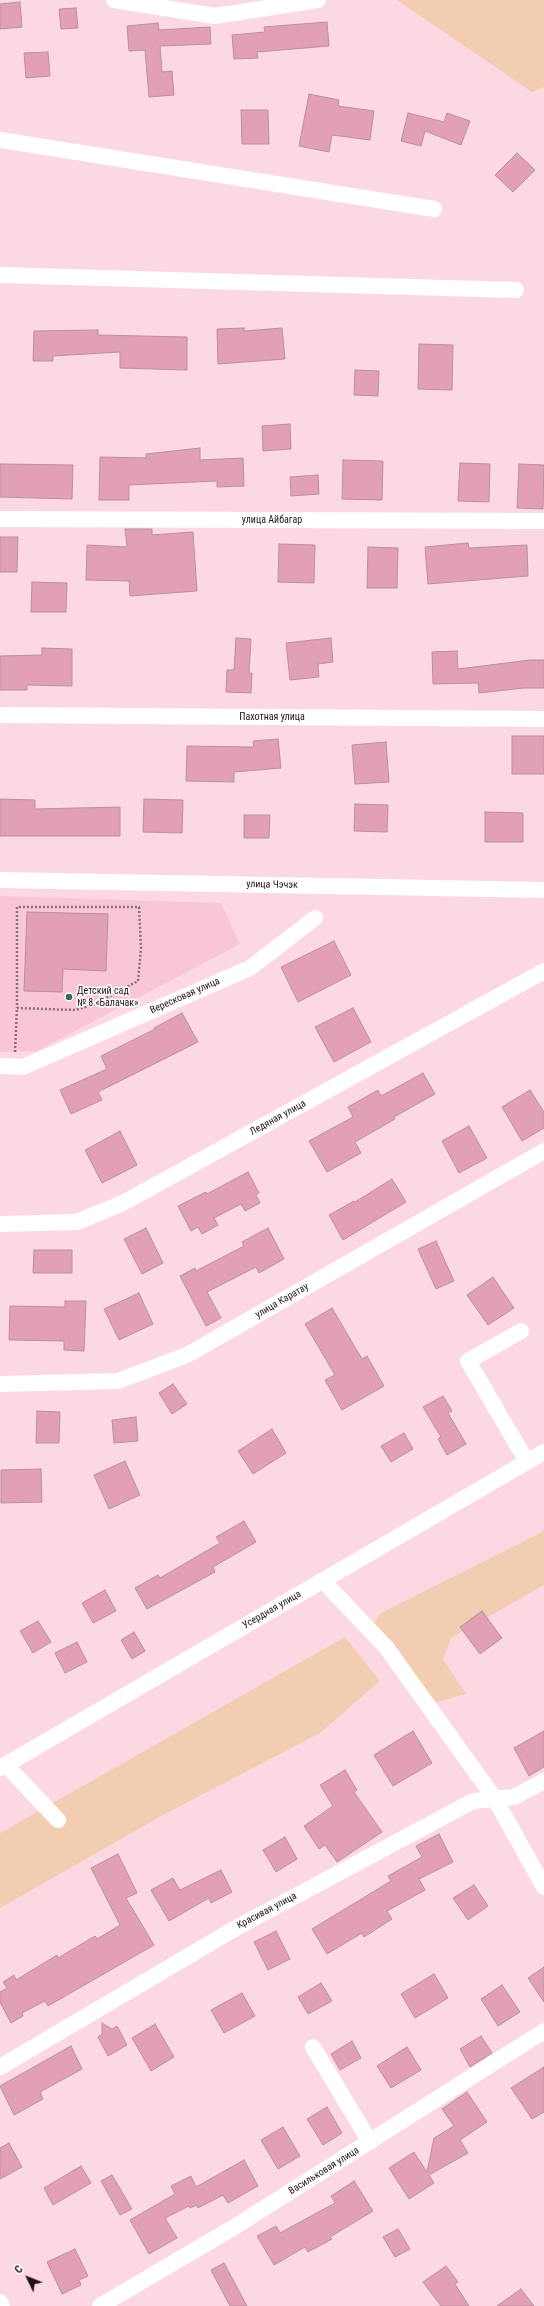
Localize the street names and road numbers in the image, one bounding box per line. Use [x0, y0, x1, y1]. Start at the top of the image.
street label: улица Айбагар [242, 514, 302, 526]
street label: Пахотная улица [239, 711, 305, 723]
street label: улица Чэчэк [246, 879, 298, 891]
street label: Вересковая улица [148, 975, 222, 1017]
street label: Ледяная улица [248, 1098, 308, 1138]
street label: улица Каратау [253, 1281, 311, 1321]
street label: Усердная улица [240, 1588, 304, 1632]
street label: Красивая улица [235, 1890, 299, 1932]
street label: Васильковая улица [287, 2145, 361, 2197]

